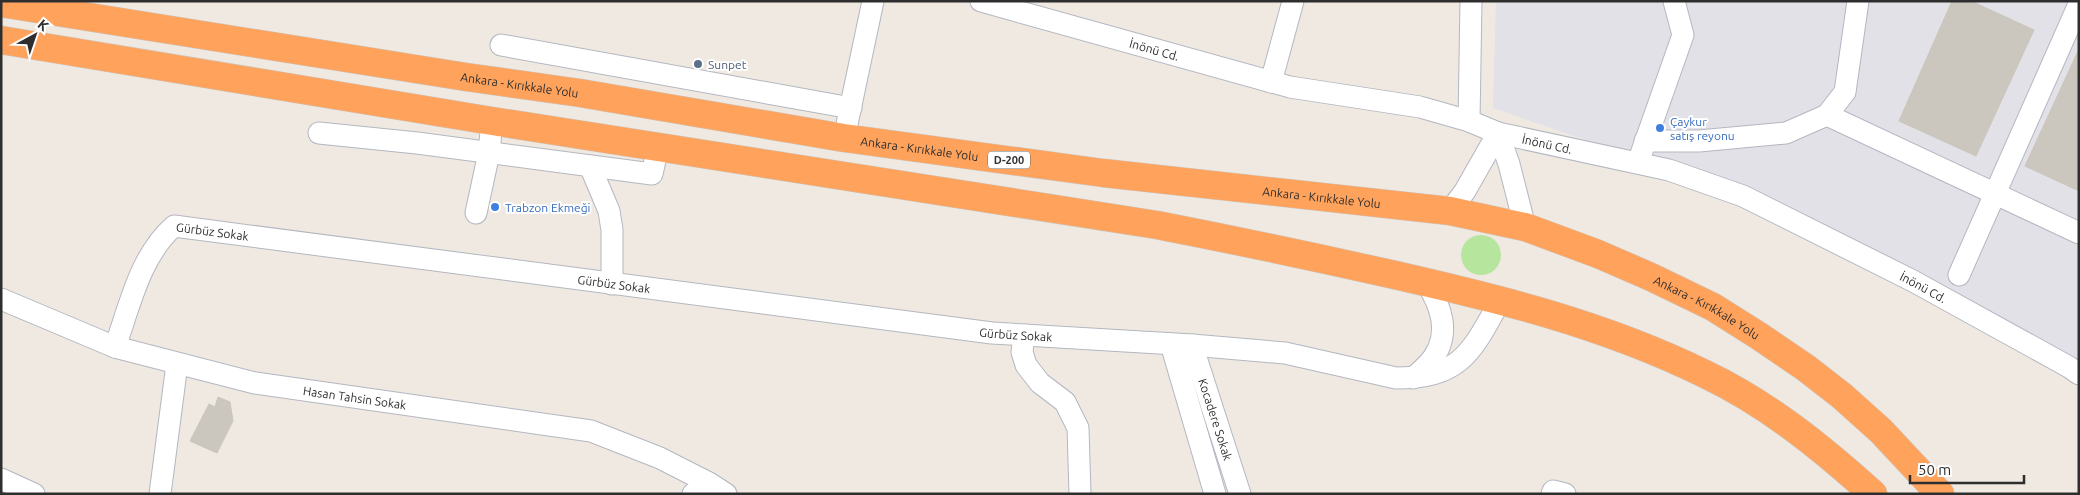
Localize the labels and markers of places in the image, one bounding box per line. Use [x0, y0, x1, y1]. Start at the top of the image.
marker: Sunpet [692, 58, 704, 70]
place label: Sunpet [708, 58, 747, 71]
place label: Çaykur satış reyonu [1670, 115, 1735, 142]
marker: Çaykur satış reyonu [1654, 122, 1666, 134]
marker: Trabzon Ekmeği [489, 201, 501, 213]
place label: Trabzon Ekmeği [505, 201, 591, 214]

